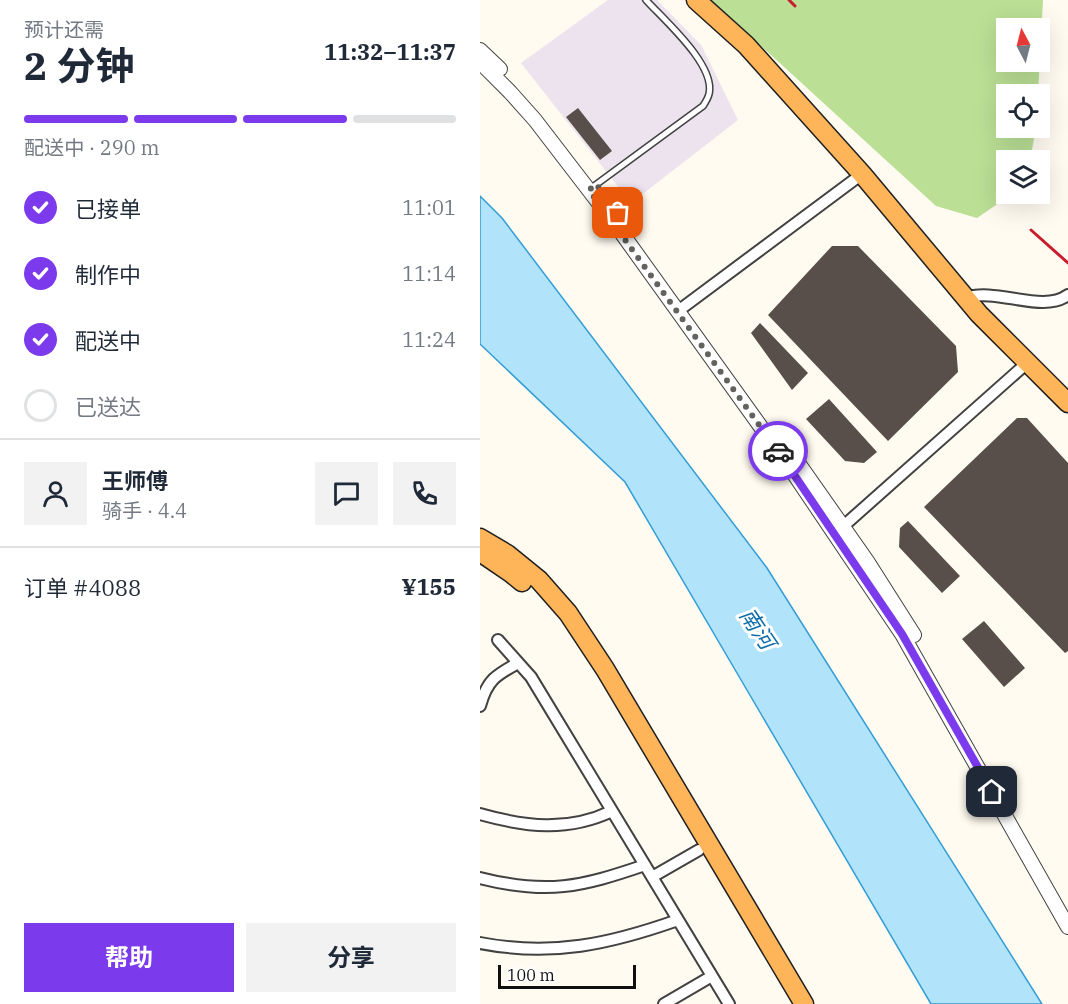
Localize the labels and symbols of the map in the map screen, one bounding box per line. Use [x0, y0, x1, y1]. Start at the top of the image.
north arrow [996, 18, 1050, 72]
pin [592, 187, 643, 238]
courier [748, 421, 808, 481]
water label: 南河 [734, 602, 785, 658]
pin [966, 766, 1017, 817]
scale bar [498, 962, 636, 990]

